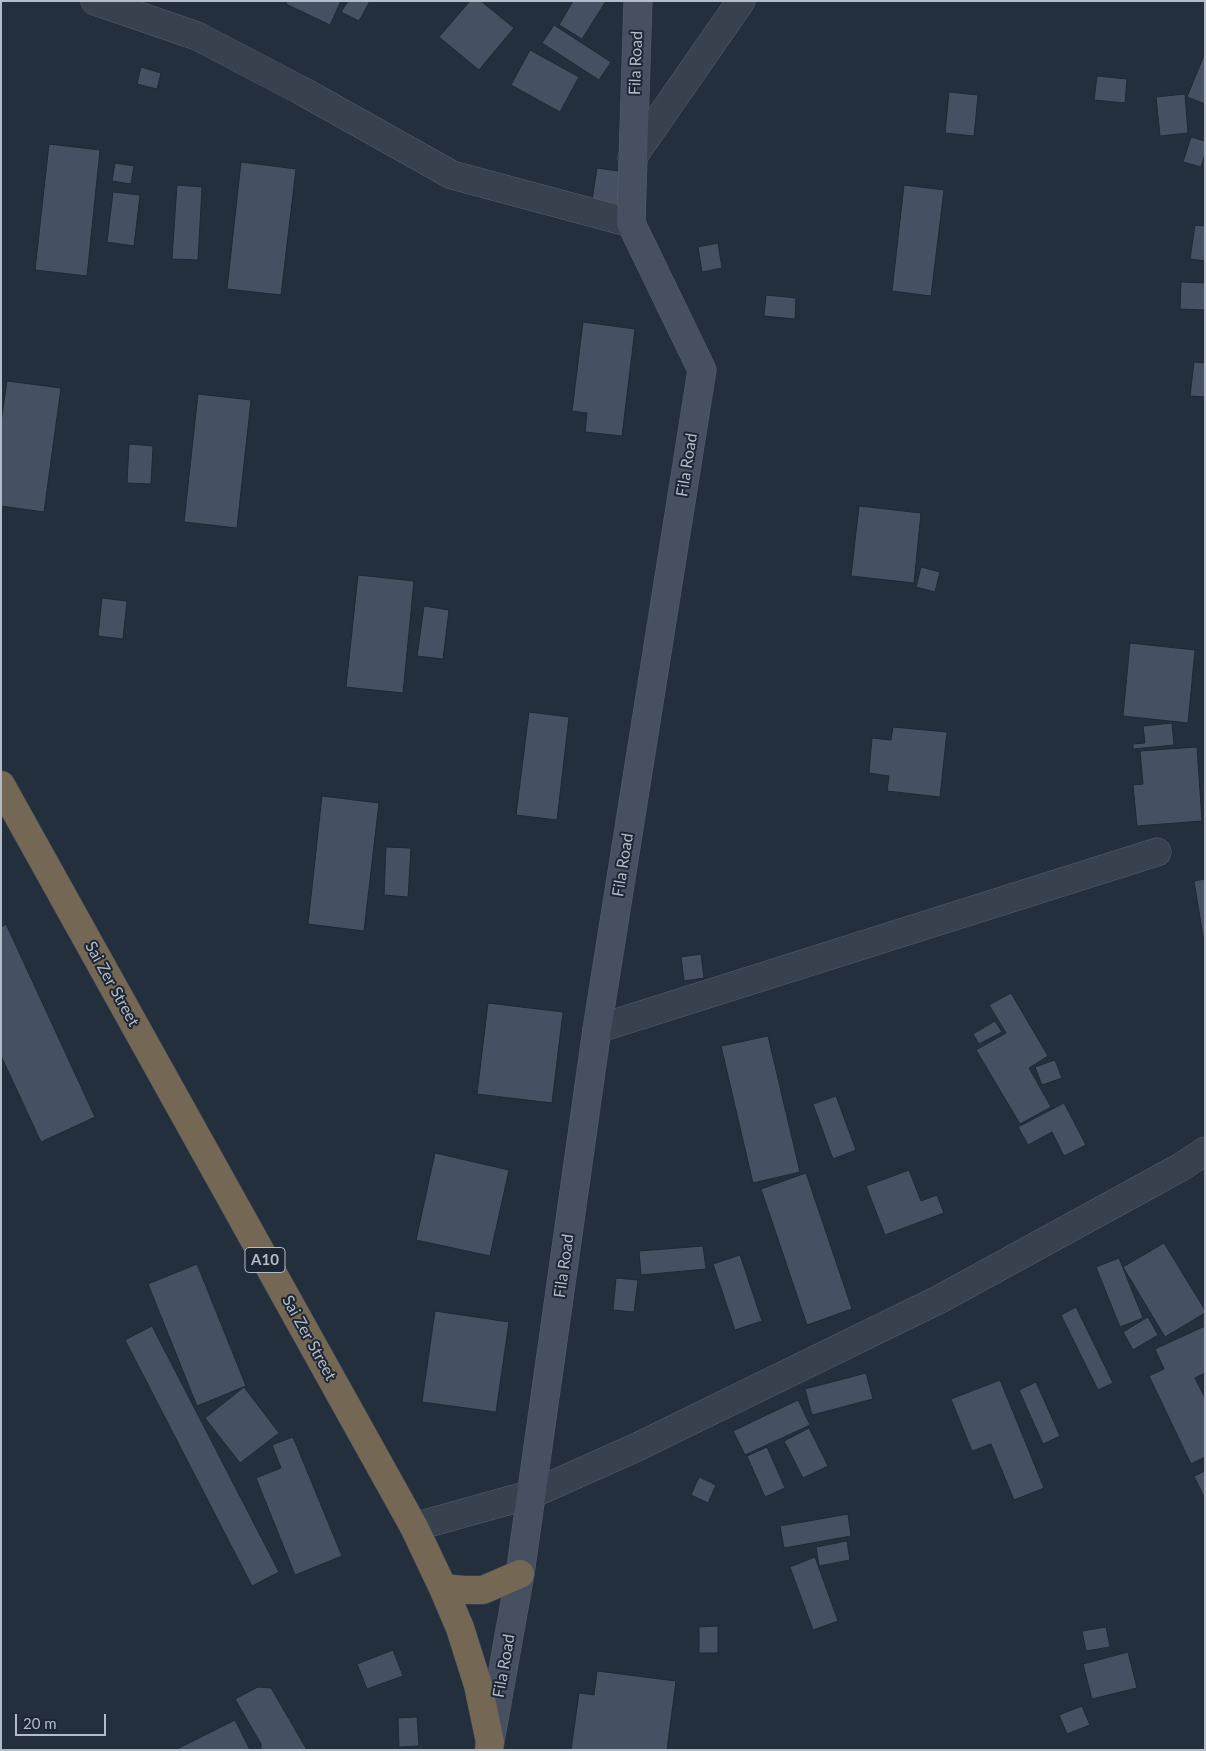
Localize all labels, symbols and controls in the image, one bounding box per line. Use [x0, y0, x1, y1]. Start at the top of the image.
street label: Fila Road [625, 31, 647, 95]
street label: Fila Road [672, 432, 702, 498]
street label: Fila Road [608, 832, 638, 898]
street label: Sai Zer Street [81, 938, 143, 1030]
street label: Fila Road [550, 1233, 578, 1299]
road number: A10 [245, 1248, 285, 1272]
street label: Sai Zer Street [278, 1292, 340, 1384]
street label: Fila Road [489, 1633, 519, 1699]
scale bar [18, 1704, 109, 1736]
text: 20 m [23, 1714, 57, 1732]

